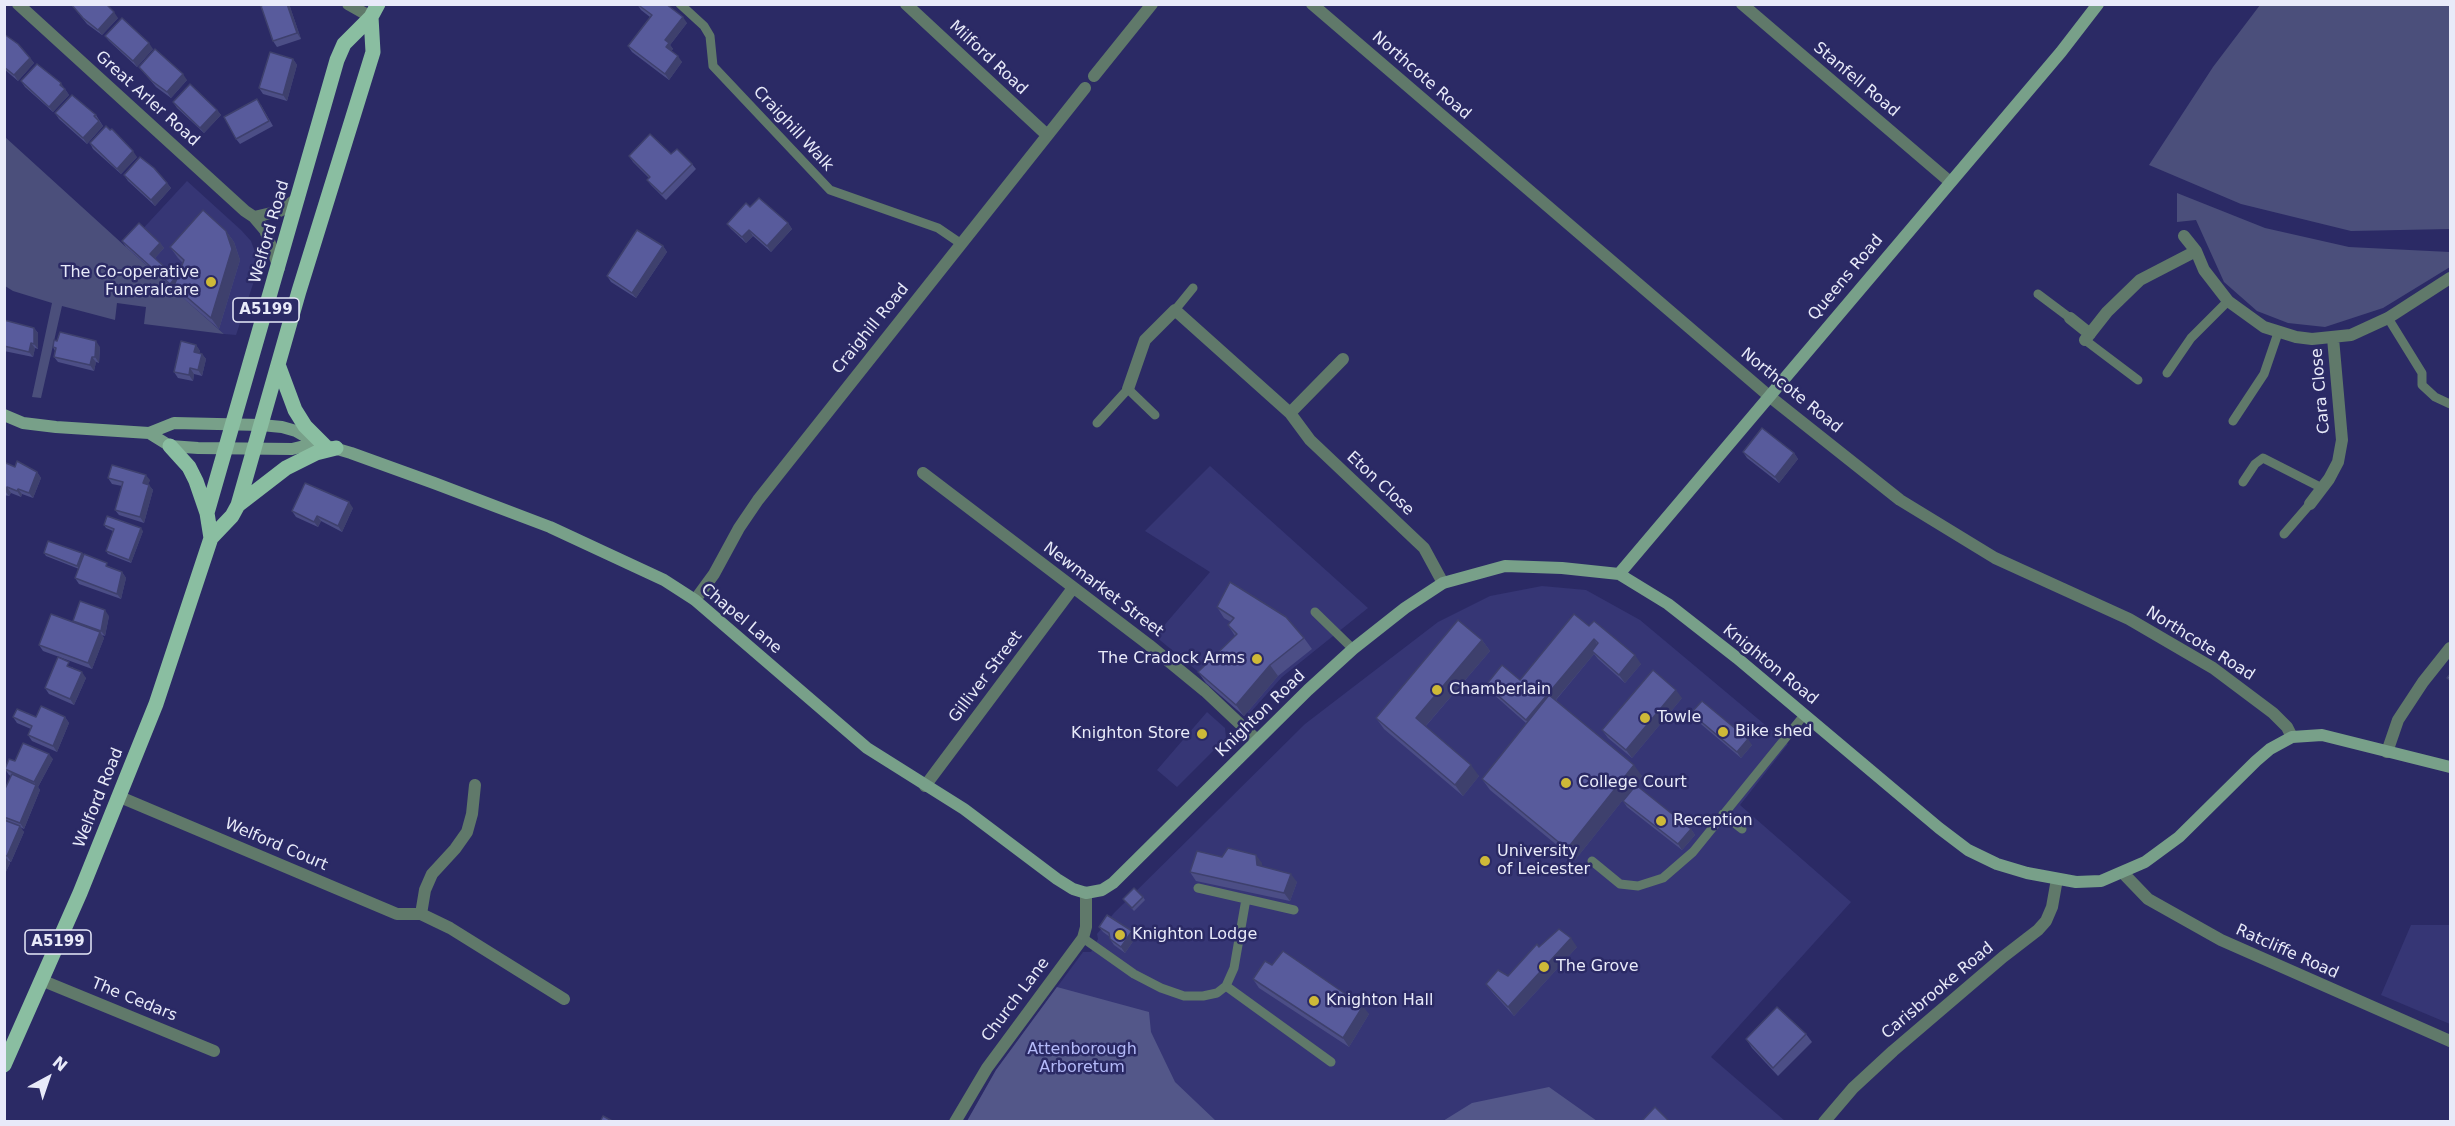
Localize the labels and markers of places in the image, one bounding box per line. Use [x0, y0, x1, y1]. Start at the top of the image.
place label: The Co-operative Funeralcare [61, 263, 199, 301]
marker: The Co-operative Funeralcare [204, 275, 218, 289]
place label: The Cradock Arms [1098, 649, 1245, 669]
marker: The Cradock Arms [1250, 652, 1264, 666]
place label: Chamberlain [1449, 680, 1551, 700]
marker: Chamberlain [1430, 683, 1444, 697]
place label: Towle [1657, 708, 1701, 728]
marker: Towle [1638, 711, 1652, 725]
place label: Bike shed [1735, 722, 1813, 742]
place label: Knighton Store [1071, 724, 1190, 744]
marker: Bike shed [1716, 725, 1730, 739]
marker: Knighton Store [1195, 727, 1209, 741]
place label: College Court [1578, 773, 1687, 793]
marker: College Court [1559, 776, 1573, 790]
place label: Reception [1673, 811, 1753, 831]
marker: Reception [1654, 814, 1668, 828]
place label: University of Leicester [1497, 842, 1590, 880]
marker: University of Leicester [1478, 854, 1492, 868]
place label: Knighton Lodge [1132, 925, 1257, 945]
marker: Knighton Lodge [1113, 928, 1127, 942]
place label: The Grove [1556, 957, 1639, 977]
marker: The Grove [1537, 960, 1551, 974]
place label: Knighton Hall [1326, 991, 1433, 1011]
marker: Knighton Hall [1307, 994, 1321, 1008]

